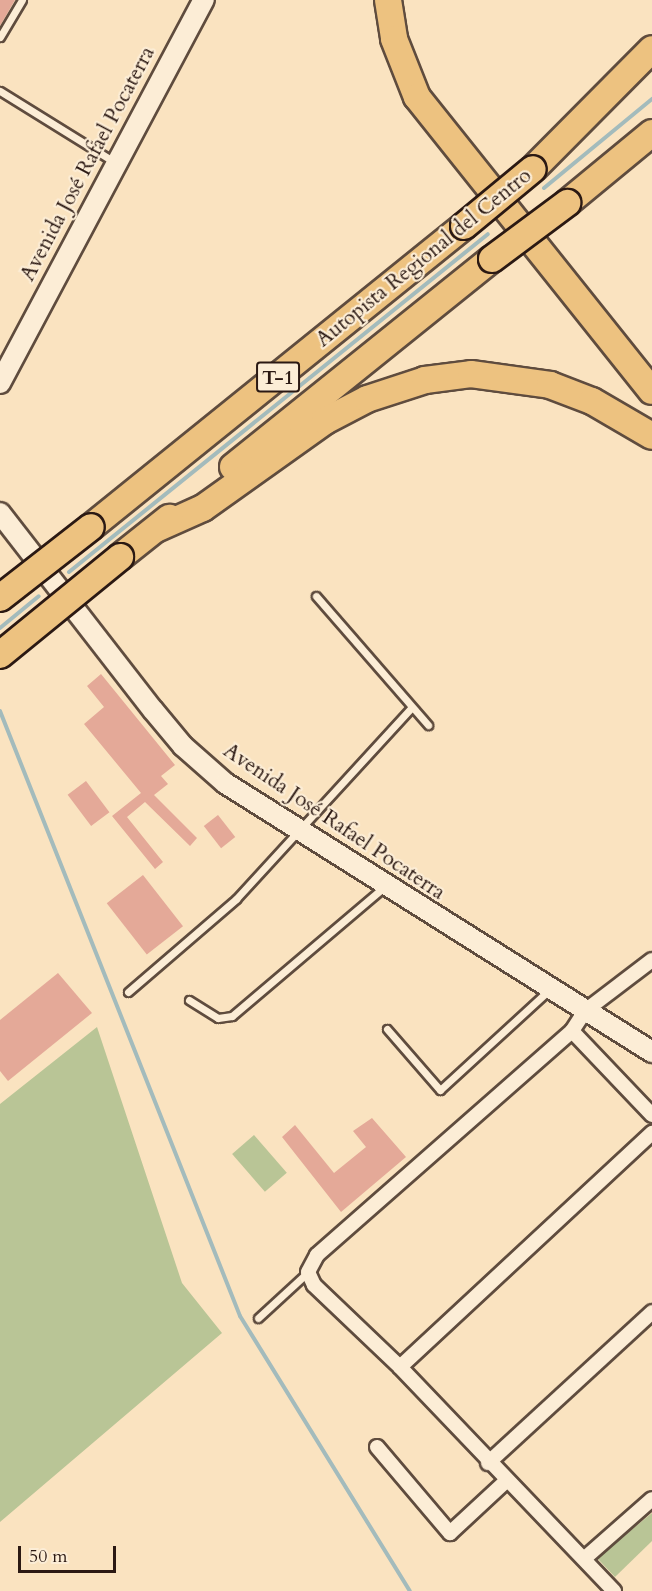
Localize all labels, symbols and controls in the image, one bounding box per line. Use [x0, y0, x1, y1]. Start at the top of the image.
street label: Avenida José Rafael Pocaterra [15, 42, 161, 286]
street label: Autopista Regional del Centro [311, 163, 537, 353]
road number: T-1 [256, 360, 300, 394]
street label: Avenida José Rafael Pocaterra [218, 738, 450, 906]
scale bar [21, 1534, 118, 1572]
text: 50 m [29, 1544, 68, 1569]

